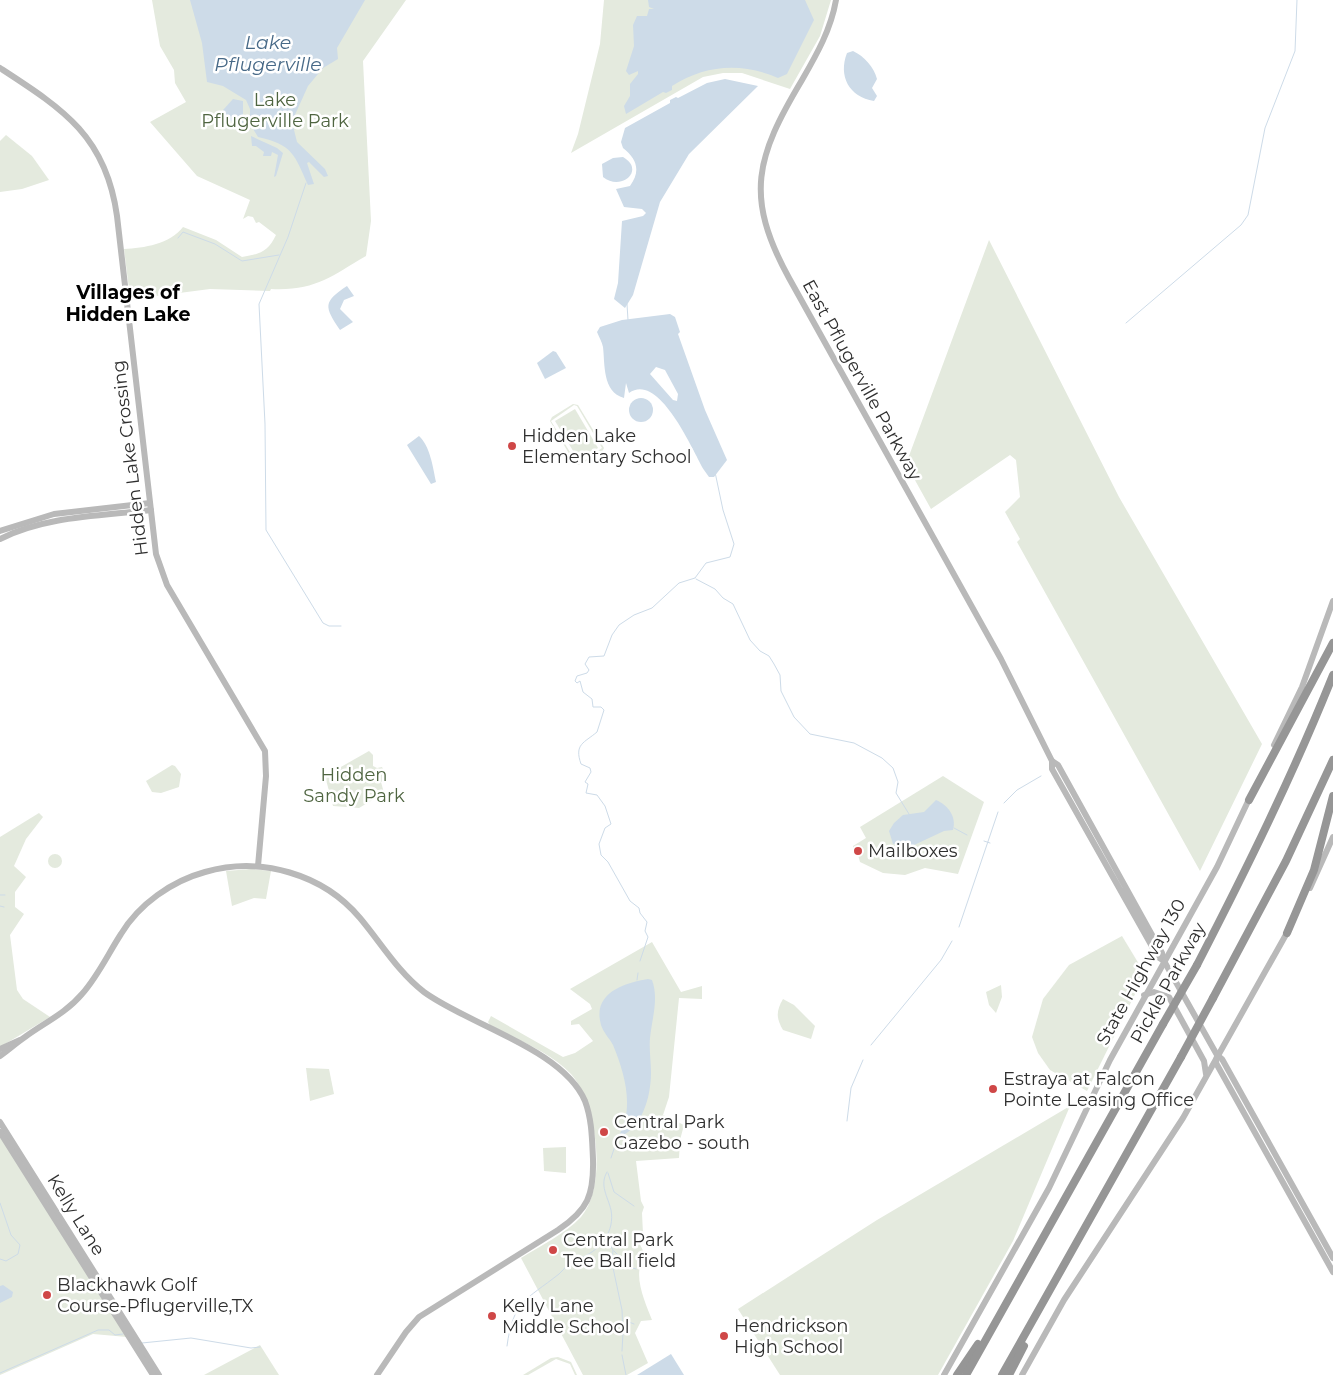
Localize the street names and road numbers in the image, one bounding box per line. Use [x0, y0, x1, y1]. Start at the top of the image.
street label: East Pflugerville Parkway [798, 276, 927, 484]
street label: Hidden Lake Crossing [107, 359, 153, 557]
street label: State Highway 130 [1092, 895, 1190, 1049]
street label: Pickle Parkway [1126, 918, 1210, 1047]
street label: Kelly Lane [42, 1170, 110, 1260]

